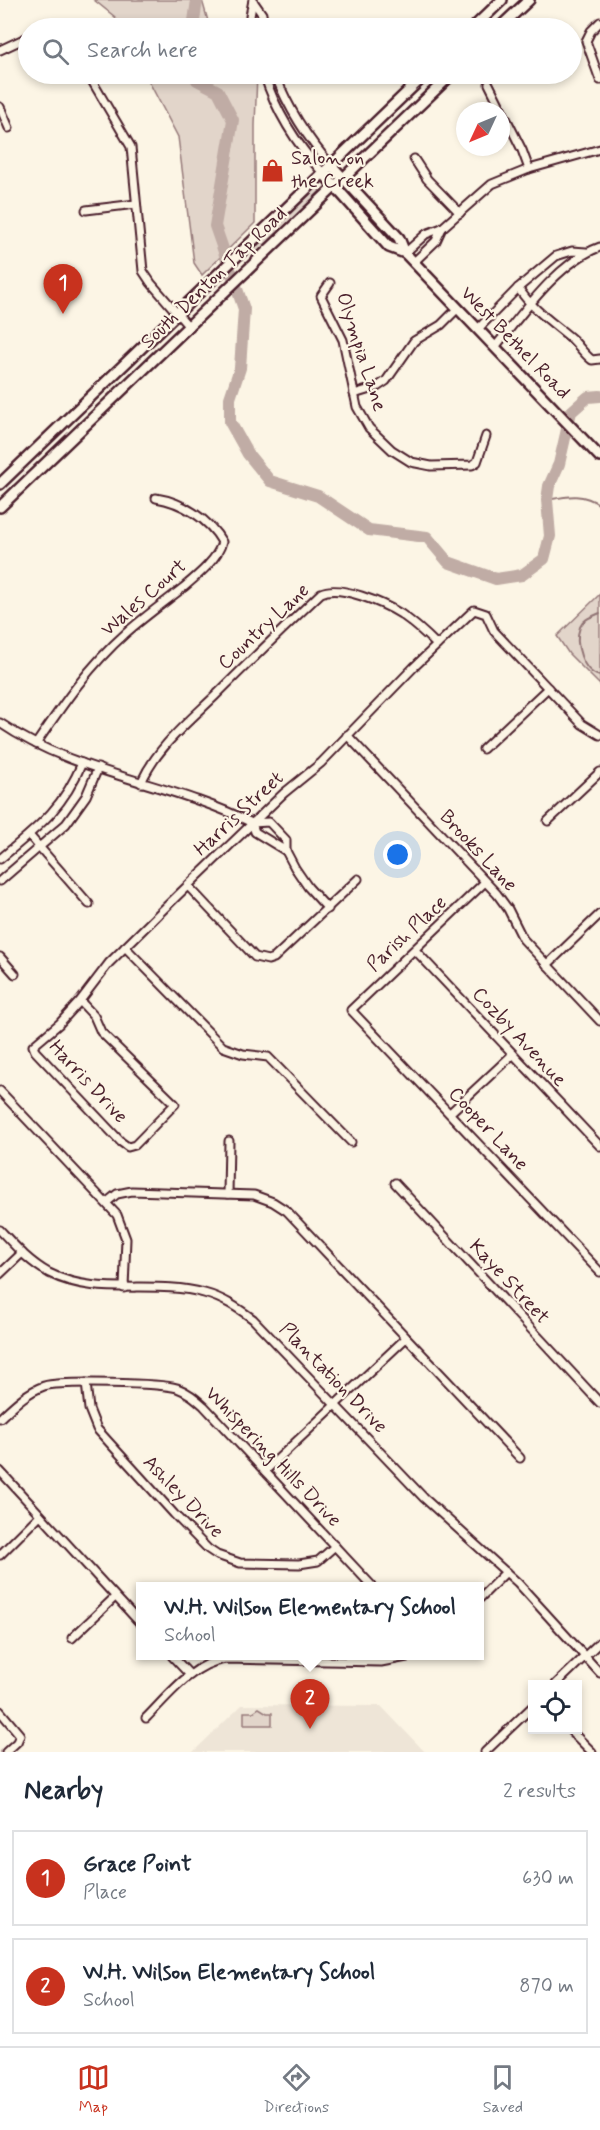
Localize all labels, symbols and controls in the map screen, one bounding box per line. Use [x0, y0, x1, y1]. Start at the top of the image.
search box [18, 18, 582, 84]
icon: search [39, 35, 72, 68]
text: Search here [87, 37, 198, 65]
north arrow [456, 102, 510, 156]
place label: Salon on the Creek [291, 145, 374, 195]
shop icon: Salon on the Creek [260, 157, 286, 183]
street label: South Denton Tap Road [135, 201, 293, 355]
pin: 1 [44, 264, 82, 314]
street label: West Bethel Road [454, 280, 576, 406]
street label: Olympia Lane [329, 289, 393, 415]
street label: Wales Court [95, 553, 193, 643]
street label: Country Lane [212, 578, 316, 676]
street label: Harris Street [188, 765, 290, 863]
street label: Brooks Lane [433, 804, 523, 898]
your location [383, 840, 412, 869]
street label: Parish Place [361, 890, 453, 978]
street label: Cozby Avenue [466, 981, 572, 1093]
street label: Harris Drive [42, 1034, 134, 1130]
street label: Cooper Lane [442, 1081, 534, 1177]
street label: Kaye Street [463, 1234, 555, 1330]
street label: Plantation Drive [273, 1316, 393, 1440]
street label: Whispering Hills Drive [199, 1381, 347, 1533]
street label: Ashley Drive [137, 1450, 229, 1544]
popup [136, 1582, 484, 1660]
text: W.H. Wilson Elementary School [164, 1594, 456, 1622]
text: School [164, 1622, 216, 1649]
pin: 2 [290, 1680, 330, 1729]
map controls [528, 1680, 582, 1734]
button: locate [528, 1680, 582, 1734]
text: Nearby [24, 1774, 103, 1808]
text: 2 results [503, 1778, 576, 1805]
text: Grace Point [83, 1851, 192, 1879]
text: 1 [41, 1865, 50, 1892]
text: 630 m [522, 1865, 574, 1892]
text: Place [83, 1879, 127, 1906]
text: W.H. Wilson Elementary School [83, 1959, 375, 1987]
text: 2 [41, 1973, 50, 2000]
text: 870 m [519, 1973, 574, 2000]
text: School [83, 1987, 135, 2014]
tab: Map [77, 2061, 110, 2118]
tab: Directions [263, 2061, 329, 2118]
tab: Saved [483, 2061, 523, 2118]

